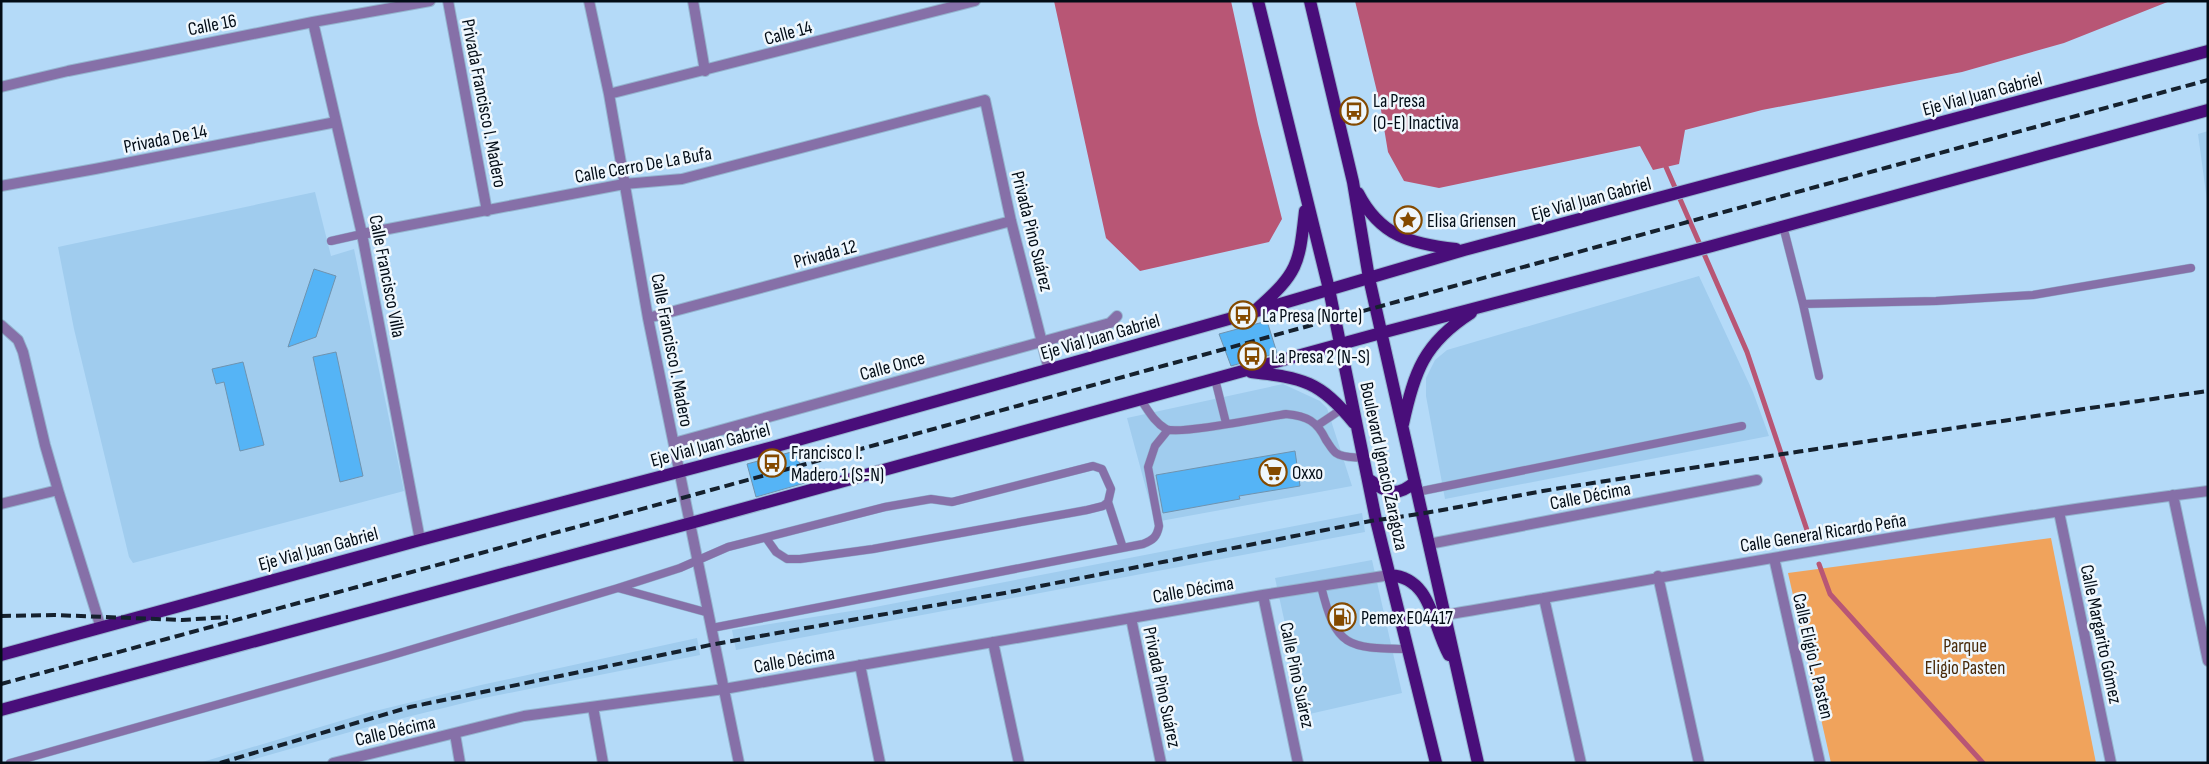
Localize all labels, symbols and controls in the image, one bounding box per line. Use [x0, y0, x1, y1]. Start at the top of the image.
street label: Calle 16 [186, 10, 238, 41]
street label: Calle 14 [762, 16, 815, 51]
street label: Privada Francisco I. Madero [456, 17, 511, 190]
street label: Eje Vial Juan Gabriel [1920, 67, 2045, 121]
place label: La Presa (O-E) Inactiva [1373, 90, 1459, 135]
bus stop icon: La Presa (O-E) Inactiva [1339, 96, 1369, 126]
street label: Privada De 14 [122, 120, 209, 159]
street label: Calle Cerro De La Bufa [573, 142, 713, 189]
street label: Privada Pino Suárez [1005, 169, 1058, 294]
street label: Eje Vial Juan Gabriel [1529, 172, 1654, 226]
place icon: Elisa Griensen [1393, 205, 1423, 235]
place label: Elisa Griensen [1427, 210, 1516, 233]
street label: Calle Francisco Villa [363, 213, 410, 340]
street label: Privada 12 [791, 235, 859, 274]
street label: Calle Francisco I. Madero [645, 272, 698, 429]
bus stop icon: La Presa (Norte) [1228, 300, 1258, 330]
place label: La Presa (Norte) [1262, 305, 1362, 328]
street label: Eje Vial Juan Gabriel [1038, 309, 1163, 365]
bus stop icon: La Presa 2 (N-S) [1237, 341, 1267, 371]
place label: La Presa 2 (N-S) [1271, 346, 1370, 369]
street label: Calle Once [857, 347, 928, 386]
street label: Boulevard Ignacio Zaragoza [1354, 380, 1413, 553]
street label: Eje Vial Juan Gabriel [648, 418, 773, 472]
place label: Francisco I. Madero 1 (S-N) [791, 442, 884, 487]
bus stop icon: Francisco I. Madero 1 (S-N) [757, 448, 787, 478]
supermarket icon: Oxxo [1258, 457, 1288, 487]
place label: Oxxo [1292, 462, 1323, 485]
street label: Calle Décima [1548, 477, 1633, 516]
street label: Calle General Ricardo Peña [1738, 509, 1908, 558]
street label: Eje Vial Juan Gabriel [256, 522, 381, 576]
street label: Calle Margarito Gómez [2075, 563, 2127, 706]
street label: Calle Décima [1151, 572, 1235, 609]
street label: Calle Eligio L. Pasten [1787, 591, 1838, 721]
fuel station icon: Pemex E04417 [1327, 602, 1357, 632]
place label: Pemex E04417 [1361, 607, 1453, 630]
street label: Calle Pino Suárez [1274, 620, 1319, 730]
street label: Privada Pino Suárez [1137, 625, 1186, 750]
park label: Parque Eligio Pasten [1925, 635, 2005, 680]
street label: Calle Décima [752, 642, 836, 679]
street label: Calle Décima [353, 711, 438, 752]

